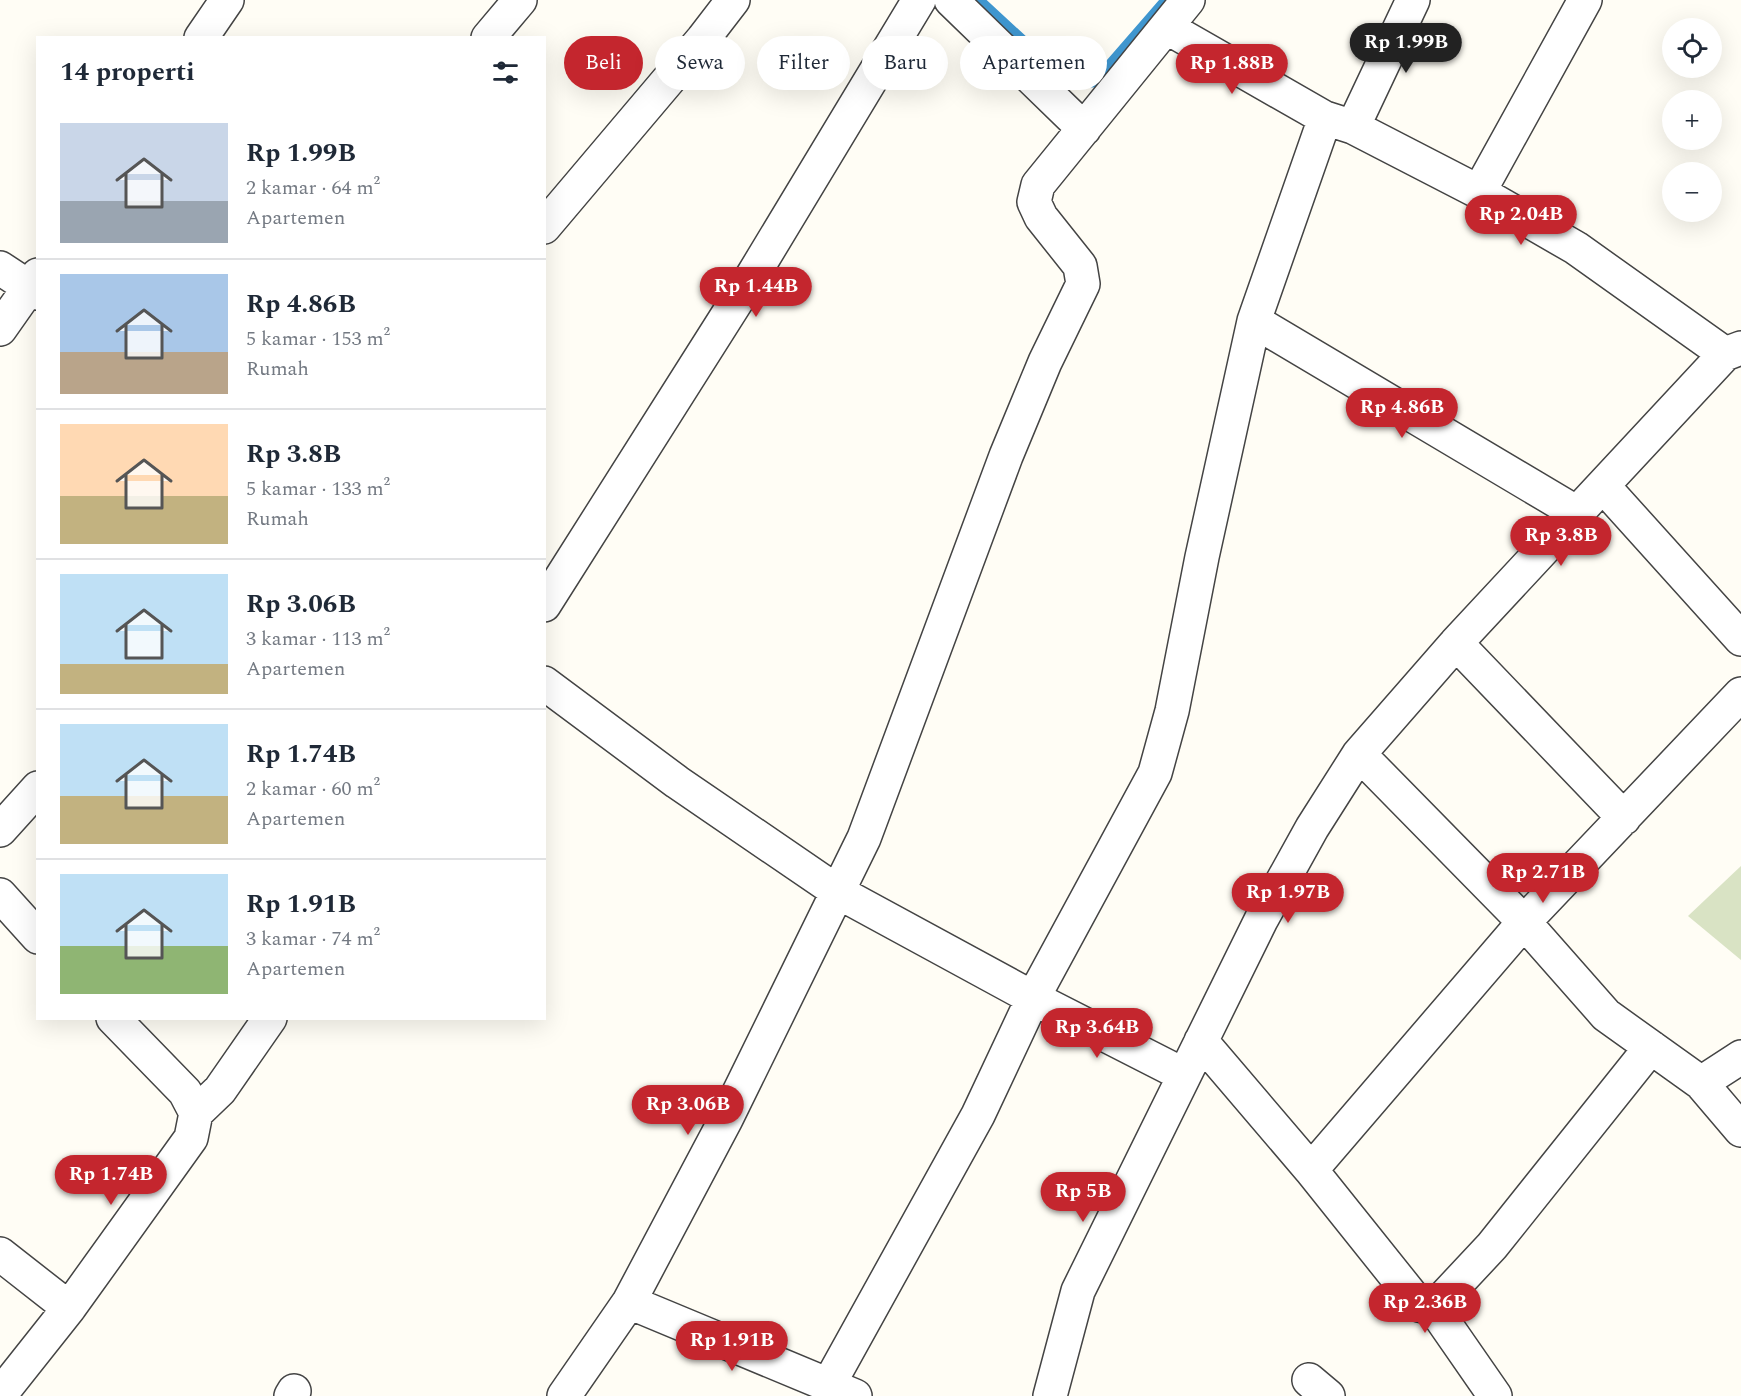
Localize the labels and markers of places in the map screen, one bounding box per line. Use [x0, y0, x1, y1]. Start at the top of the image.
pin: Rp 1.99B [1344, 23, 1468, 74]
pin: Rp 1.88B [1170, 44, 1294, 95]
pin: Rp 2.04B [1459, 195, 1583, 246]
pin: Rp 1.44B [694, 267, 818, 318]
pin: Rp 4.86B [1340, 388, 1464, 439]
pin: Rp 3.8B [1506, 516, 1616, 567]
pin: Rp 2.71B [1481, 853, 1605, 904]
pin: Rp 1.97B [1226, 873, 1350, 924]
pin: Rp 3.64B [1035, 1008, 1159, 1059]
pin: Rp 3.06B [626, 1085, 750, 1136]
pin: Rp 1.74B [49, 1155, 173, 1206]
pin: Rp 5B [1041, 1172, 1125, 1223]
pin: Rp 2.36B [1363, 1283, 1487, 1334]
pin: Rp 1.91B [670, 1321, 794, 1372]

